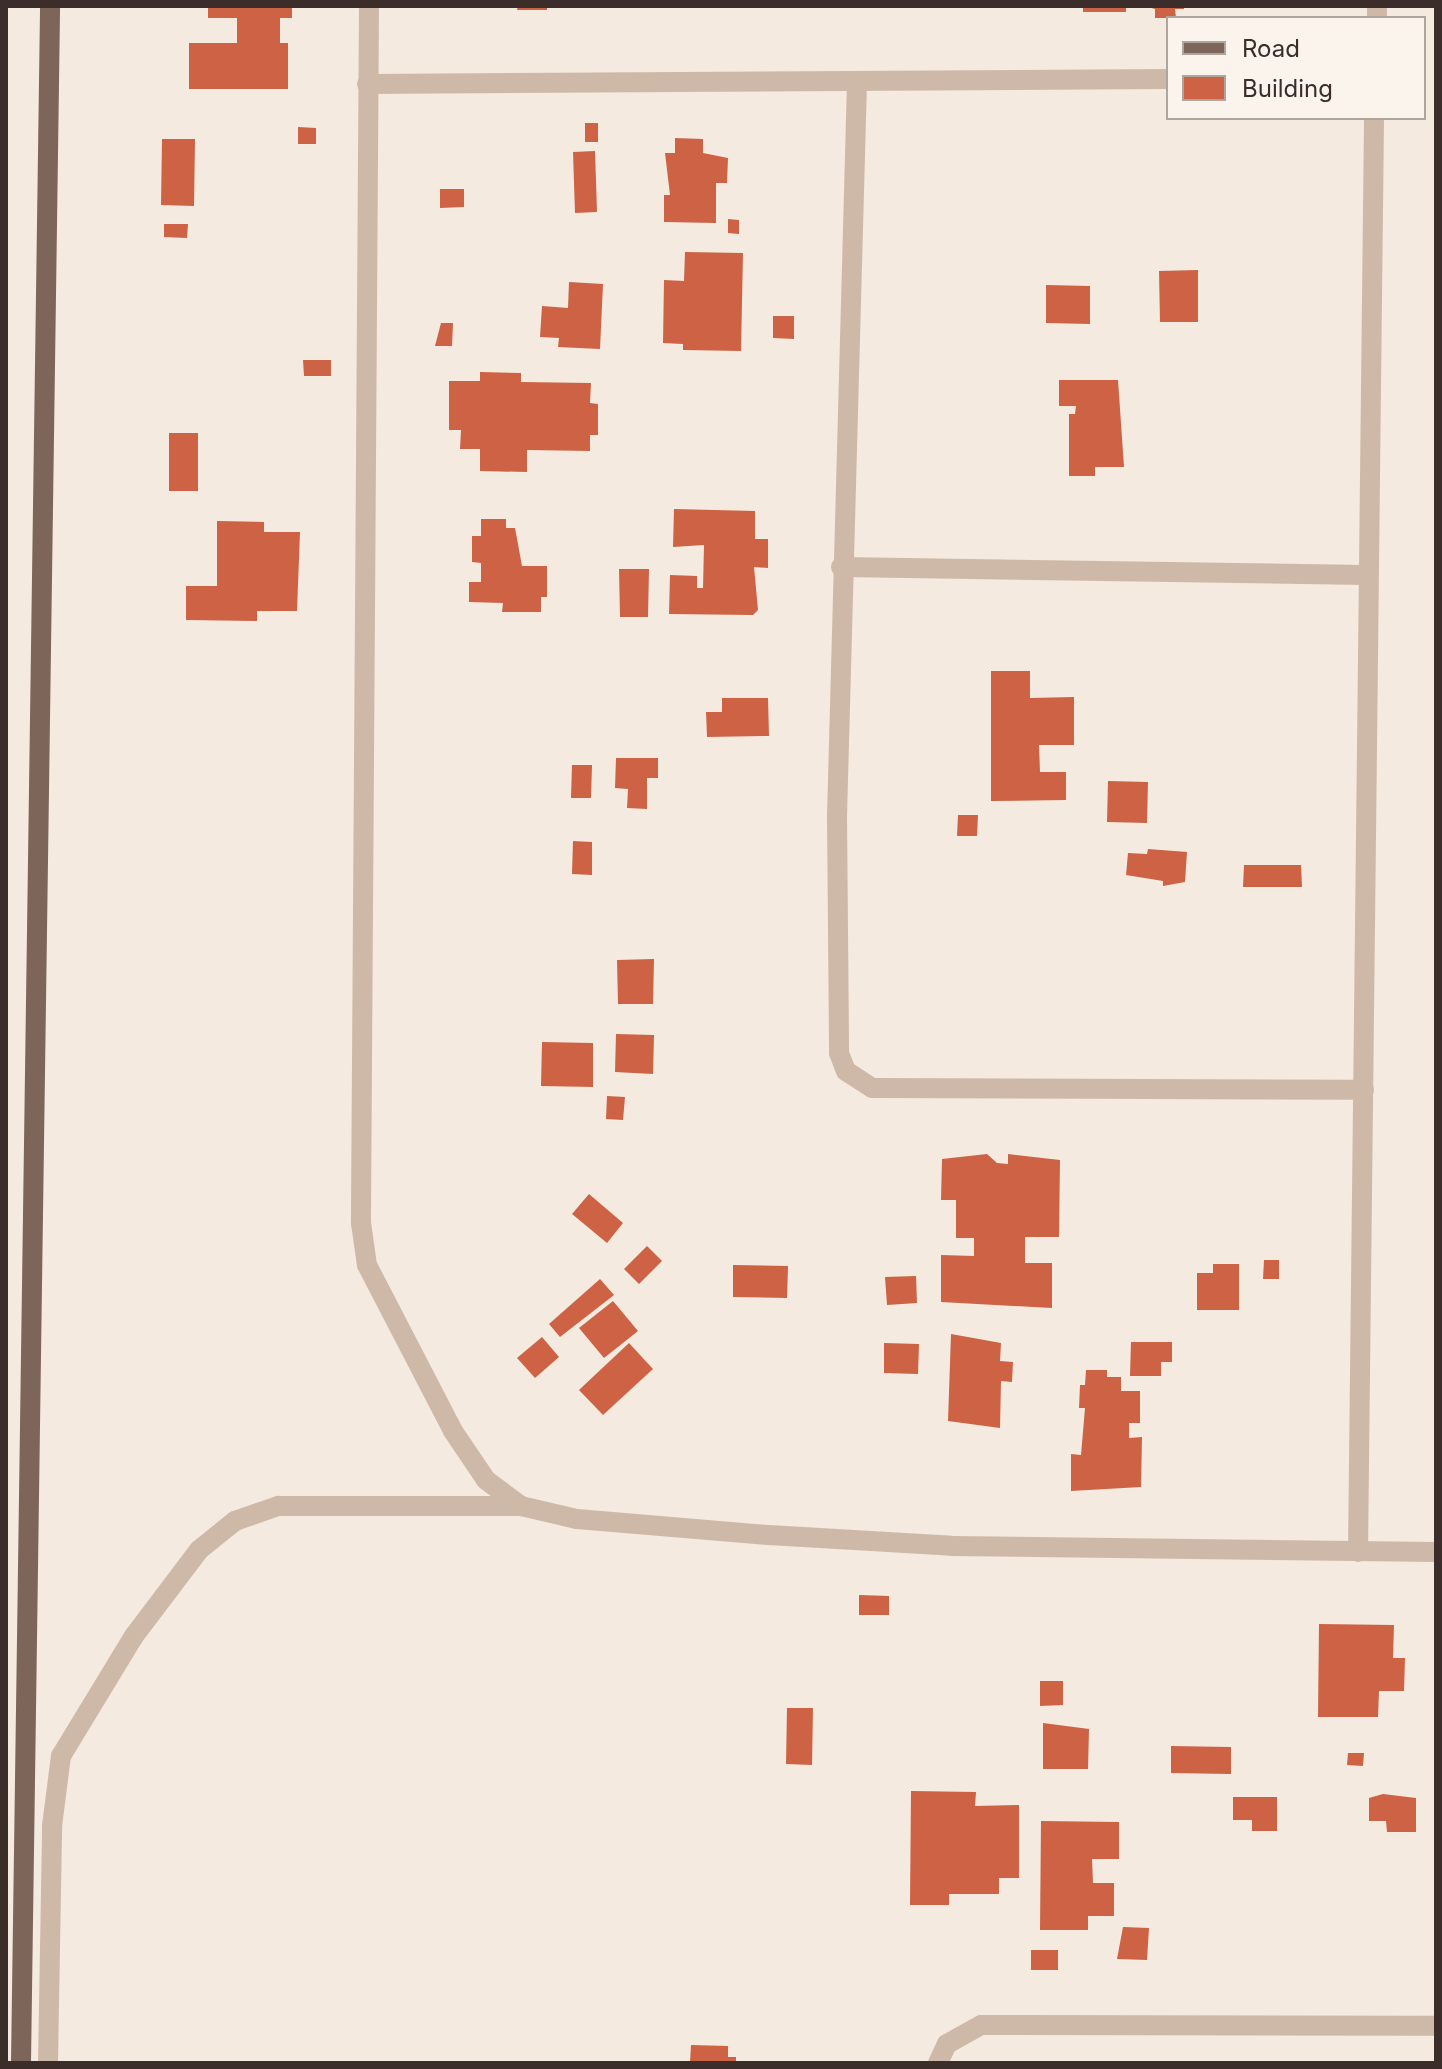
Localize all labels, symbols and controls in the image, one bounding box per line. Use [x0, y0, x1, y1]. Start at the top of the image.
legend [1166, 16, 1426, 120]
text: Road [1242, 34, 1300, 63]
text: Building [1242, 74, 1333, 103]

